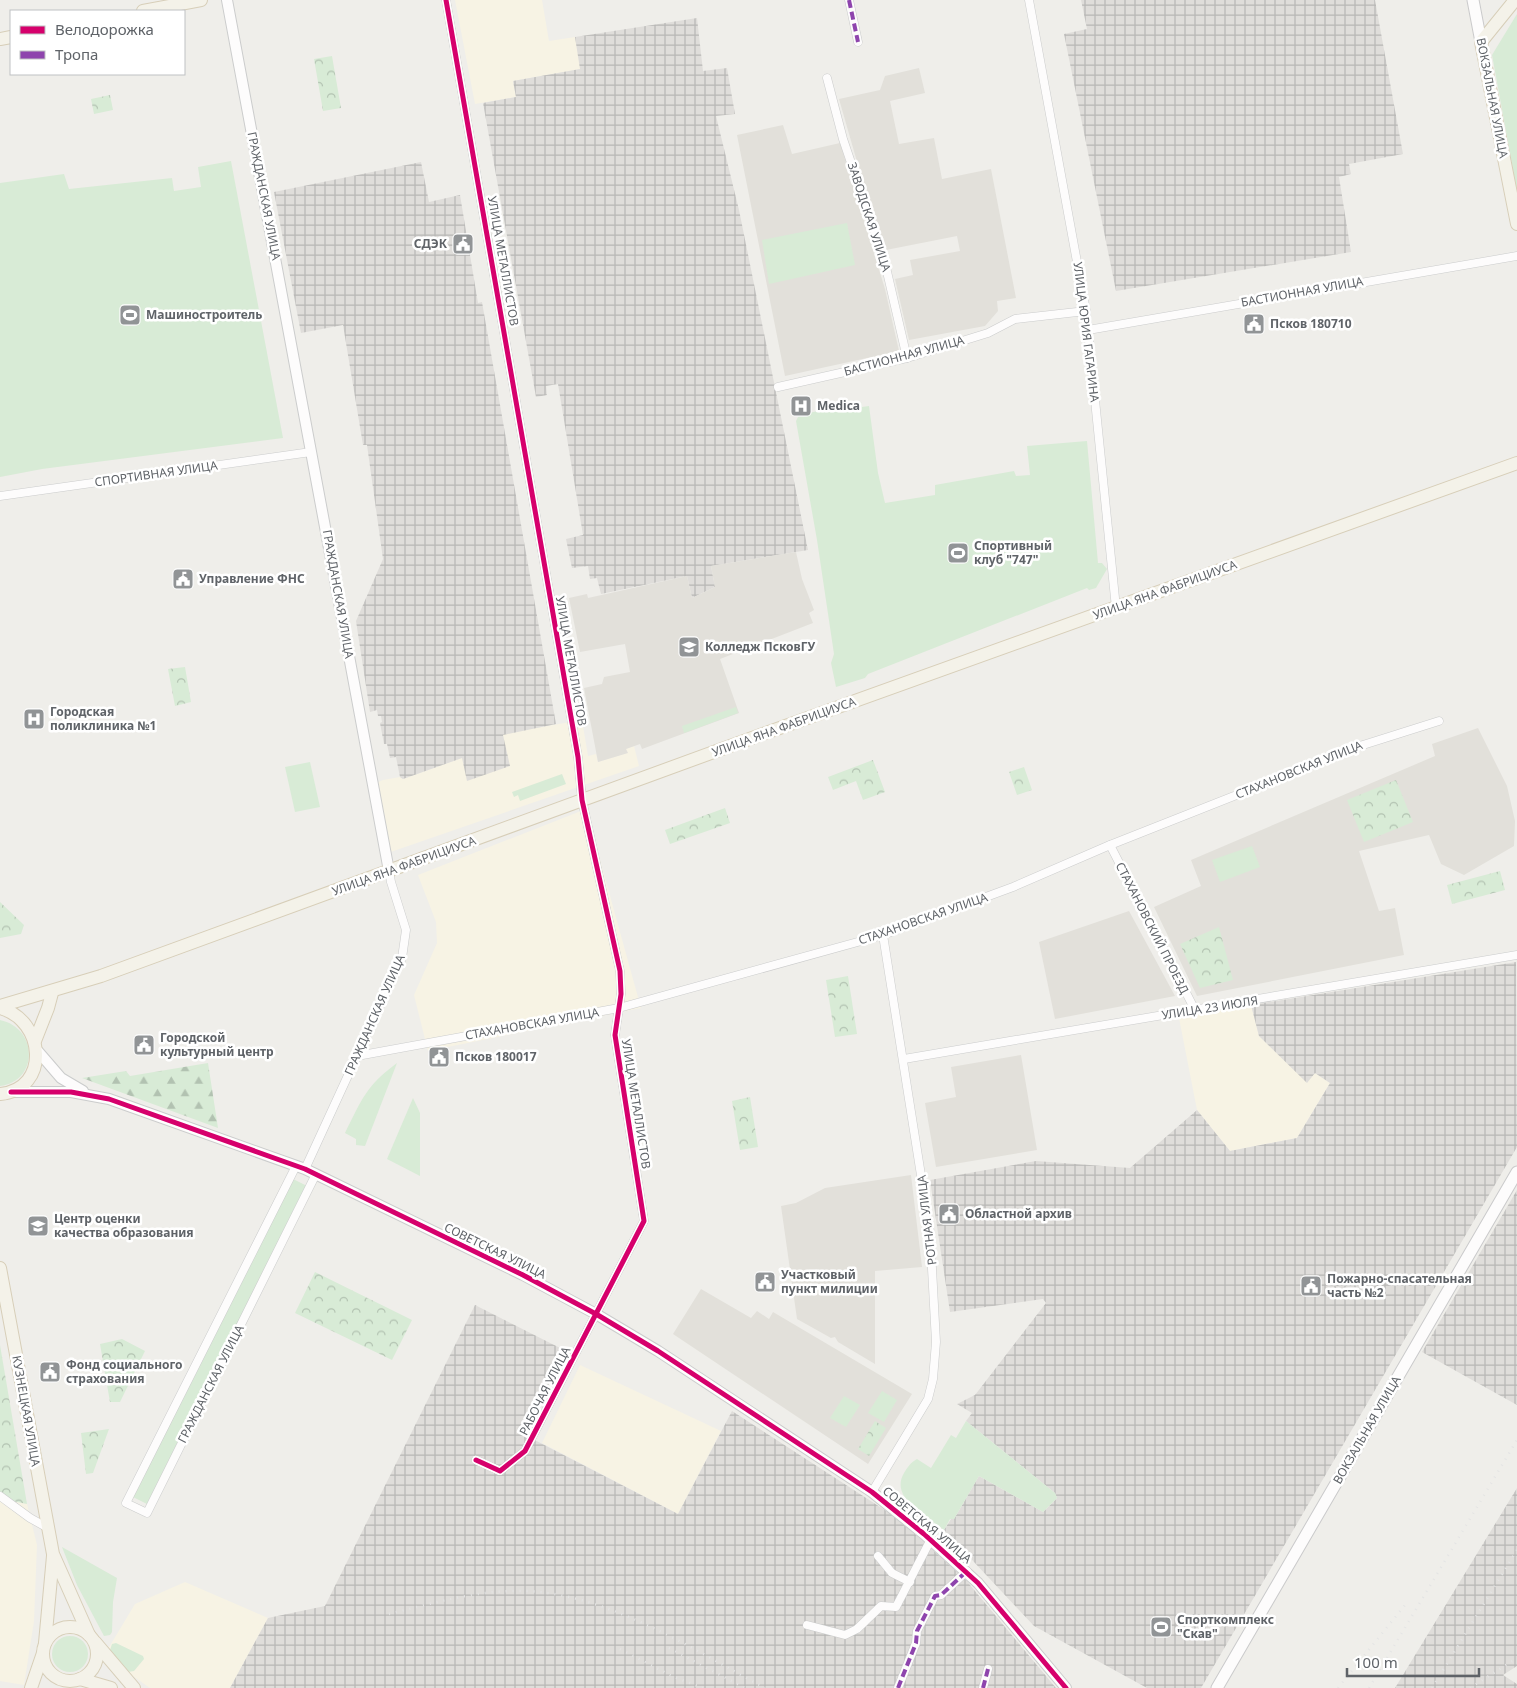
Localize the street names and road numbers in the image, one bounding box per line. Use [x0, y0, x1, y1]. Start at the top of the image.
street label: ВОКЗАЛЬНАЯ УЛИЦА [1472, 36, 1513, 160]
street label: ГРАЖДАНСКАЯ УЛИЦА [244, 130, 285, 262]
street label: ЗАВОДСКАЯ УЛИЦА [844, 160, 895, 274]
street label: УЛИЦА МЕТАЛЛИСТОВ [484, 195, 523, 327]
street label: УЛИЦА ЮРИЯ ГАГАРИНА [1069, 261, 1104, 403]
street label: БАСТИОННАЯ УЛИЦА [1239, 272, 1365, 311]
street label: БАСТИОННАЯ УЛИЦА [842, 331, 966, 380]
street label: СПОРТИВНАЯ УЛИЦА [93, 456, 219, 491]
street label: ГРАЖДАНСКАЯ УЛИЦА [319, 528, 358, 660]
street label: УЛИЦА ЯНА ФАБРИЦИУСА [1091, 555, 1239, 623]
street label: УЛИЦА МЕТАЛЛИСТОВ [552, 595, 591, 727]
street label: УЛИЦА ЯНА ФАБРИЦИУСА [710, 692, 858, 760]
street label: СТАХАНОВСКАЯ УЛИЦА [1233, 736, 1365, 803]
street label: УЛИЦА ЯНА ФАБРИЦИУСА [330, 831, 478, 899]
street label: СТАХАНОВСКИЙ ПРОЕЗД [1112, 859, 1193, 997]
street label: СТАХАНОВСКАЯ УЛИЦА [856, 888, 990, 949]
street label: ГРАЖДАНСКАЯ УЛИЦА [340, 951, 409, 1078]
street label: УЛИЦА 23 ИЮЛЯ [1161, 992, 1259, 1024]
street label: СТАХАНОВСКАЯ УЛИЦА [464, 1003, 601, 1044]
street label: УЛИЦА МЕТАЛЛИСТОВ [618, 1038, 655, 1170]
street label: РОТНАЯ УЛИЦА [913, 1174, 940, 1266]
street label: СОВЕТСКАЯ УЛИЦА [441, 1218, 549, 1283]
street label: ГРАЖДАНСКАЯ УЛИЦА [173, 1321, 248, 1446]
street label: РАБОЧАЯ УЛИЦА [515, 1343, 574, 1438]
street label: КУЗНЕЦКАЯ УЛИЦА [8, 1354, 45, 1468]
street label: ВОКЗАЛЬНАЯ УЛИЦА [1329, 1372, 1405, 1487]
street label: СОВЕТСКАЯ УЛИЦА [879, 1482, 976, 1567]

